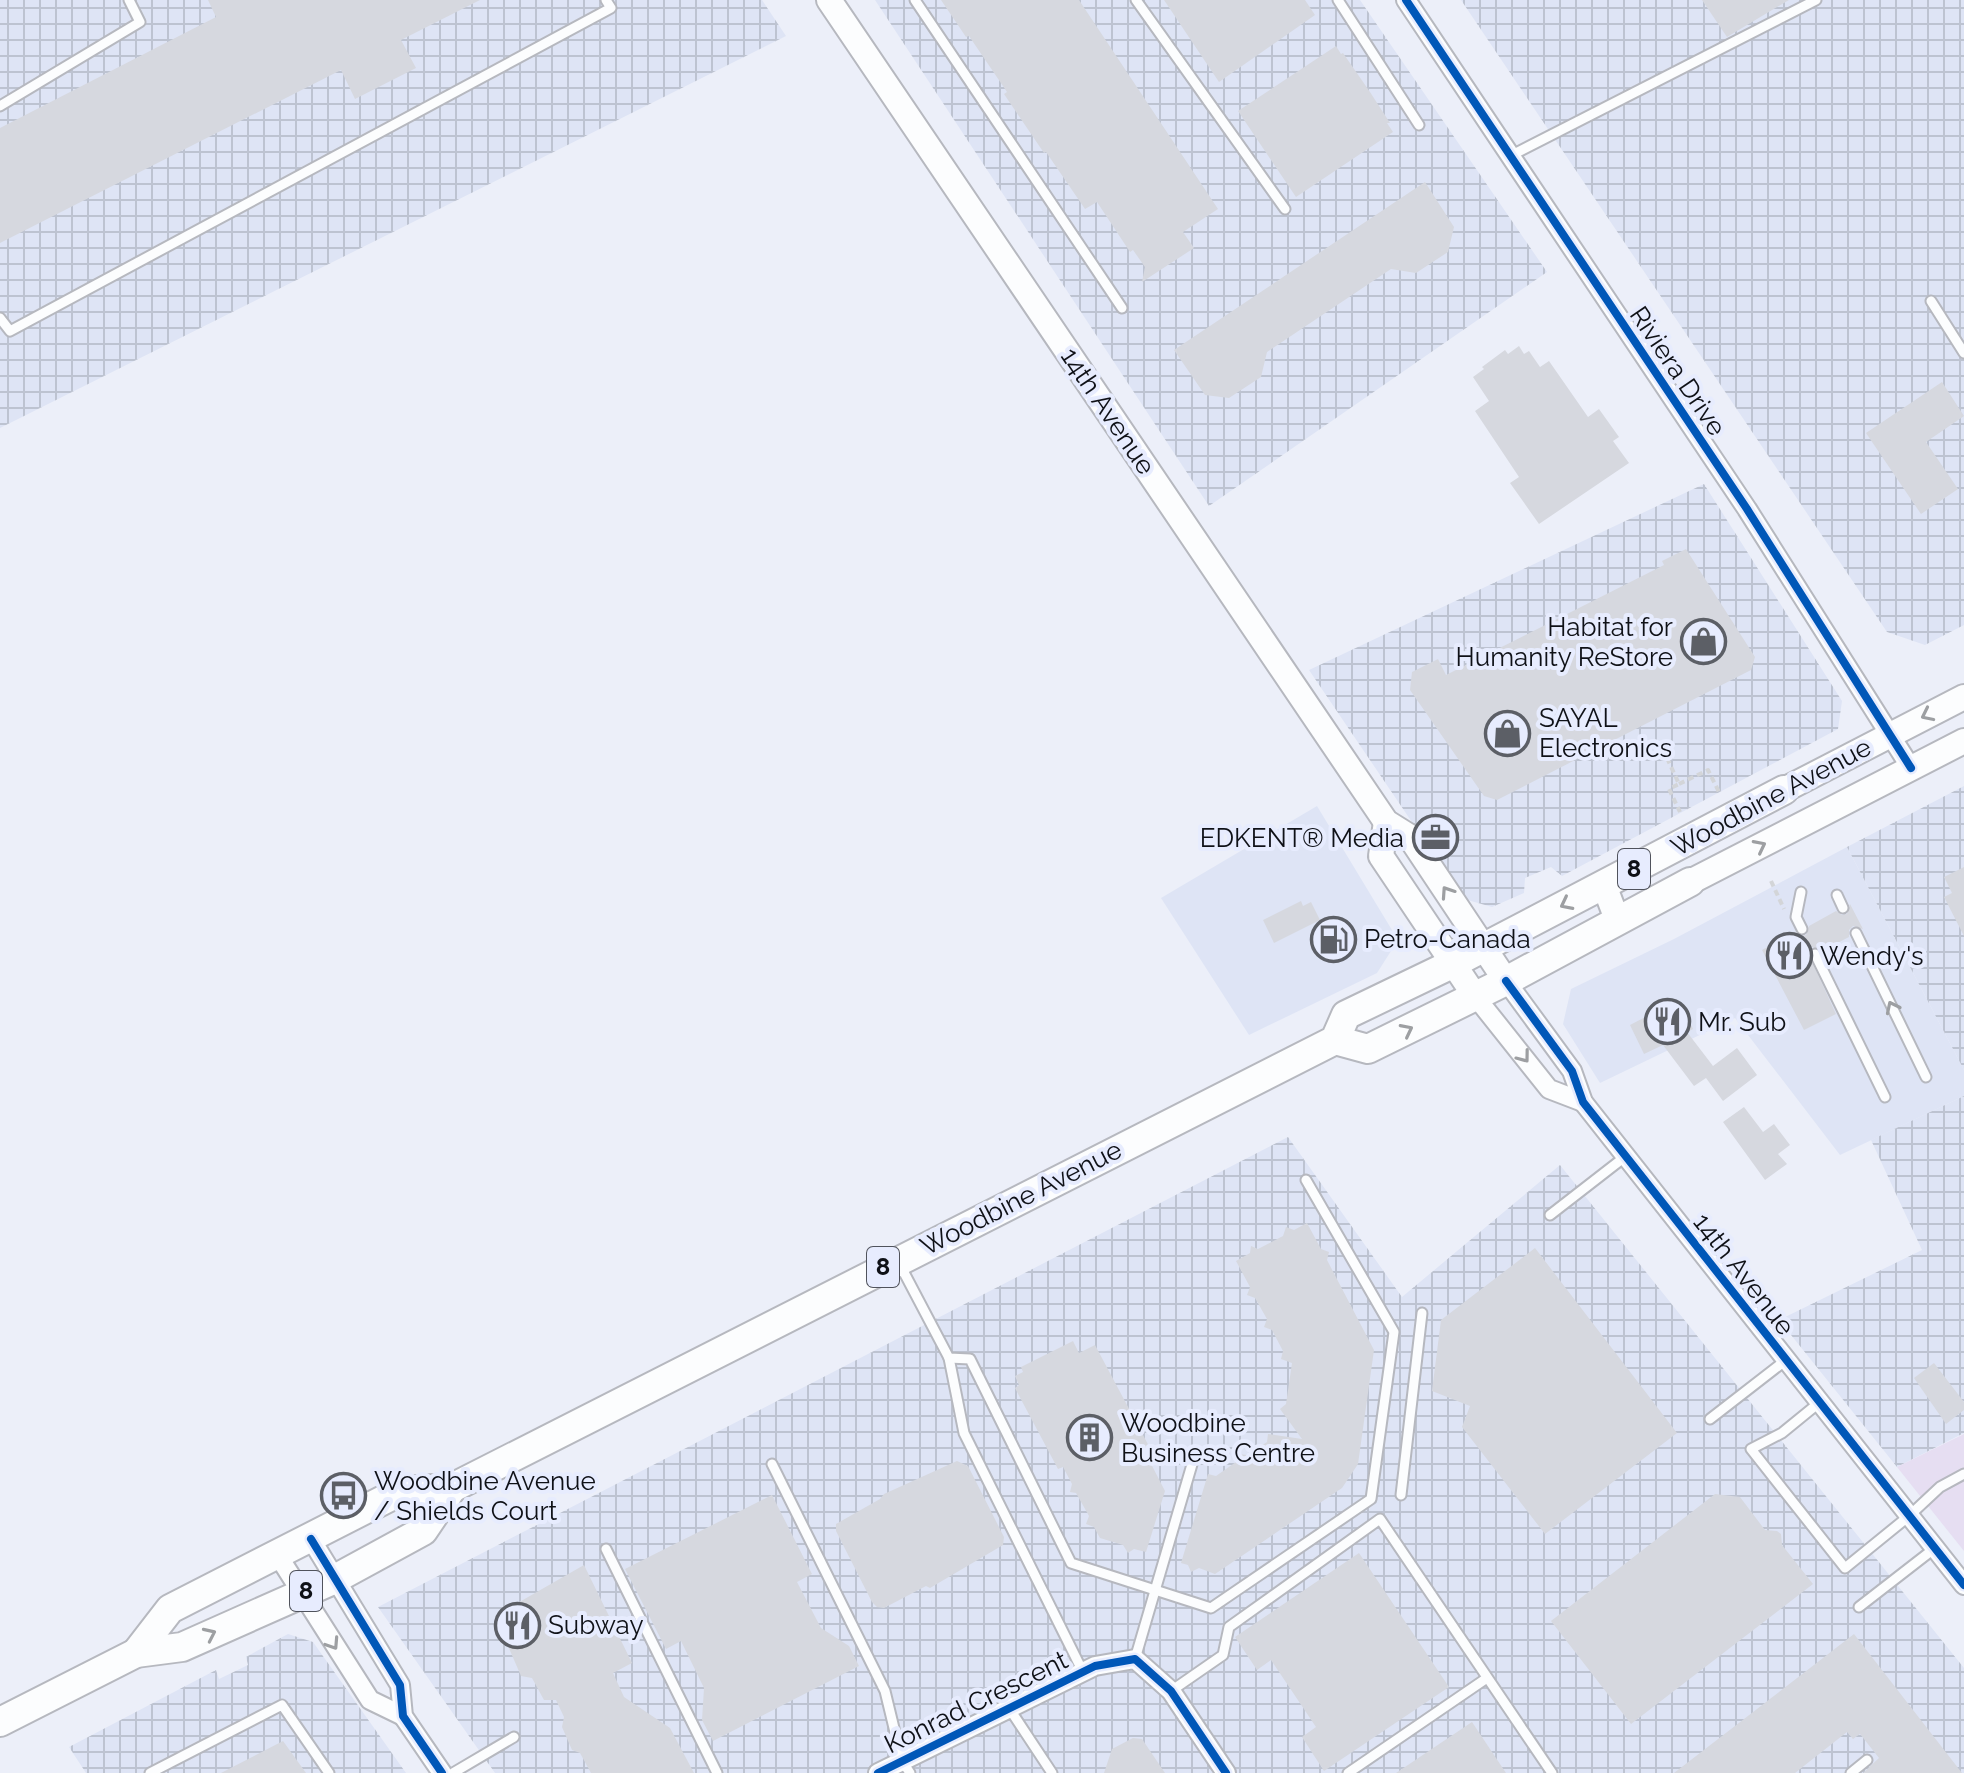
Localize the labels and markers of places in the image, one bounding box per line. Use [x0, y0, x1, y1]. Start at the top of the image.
place label: Habitat for Humanity ReStore [1456, 612, 1673, 672]
shop icon: Habitat for Humanity ReStore [1680, 618, 1728, 666]
place label: SAYAL Electronics [1539, 703, 1672, 763]
shop icon: SAYAL Electronics [1484, 709, 1532, 757]
office icon: EDKENT® Media [1411, 814, 1459, 862]
place label: EDKENT® Media [1200, 823, 1404, 853]
fuel station icon: Petro-Canada [1309, 915, 1357, 963]
place label: Petro-Canada [1364, 924, 1531, 954]
restaurant icon: Wendy's [1765, 932, 1813, 980]
place label: Wendy's [1820, 941, 1924, 971]
restaurant icon: Mr. Sub [1643, 998, 1691, 1046]
place label: Mr. Sub [1698, 1007, 1786, 1037]
place label: Woodbine Business Centre [1121, 1408, 1315, 1468]
building icon: Woodbine Business Centre [1066, 1414, 1114, 1462]
place label: Woodbine Avenue / Shields Court [374, 1466, 596, 1526]
bus stop icon: Woodbine Avenue / Shields Court [319, 1472, 367, 1520]
restaurant icon: Subway [493, 1601, 541, 1649]
place label: Subway [548, 1610, 643, 1640]

